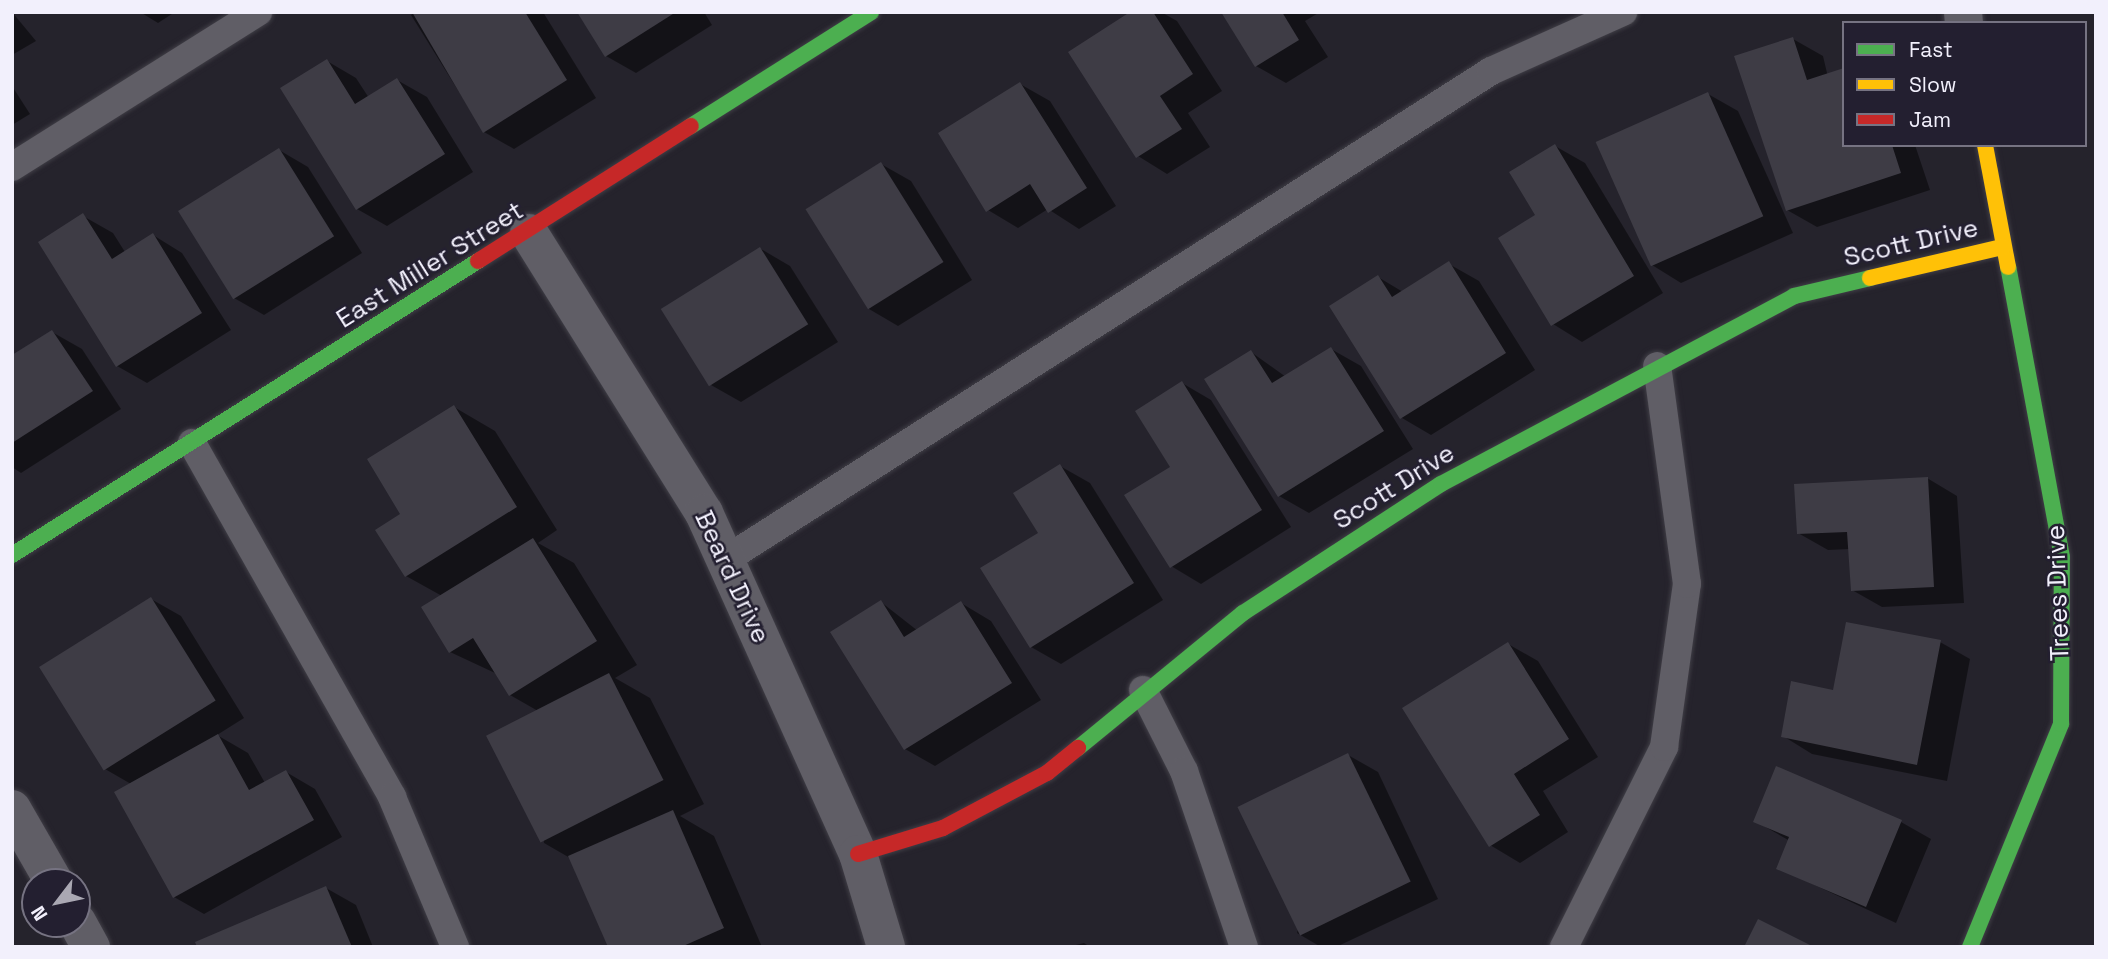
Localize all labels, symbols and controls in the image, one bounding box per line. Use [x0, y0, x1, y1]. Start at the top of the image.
legend [1842, 21, 2087, 147]
text: Fast [1909, 36, 1953, 63]
text: Slow [1909, 71, 1957, 98]
text: Jam [1909, 106, 1951, 133]
street label: East Miller Street [331, 195, 529, 335]
street label: Scott Drive [1841, 212, 1981, 274]
street label: Scott Drive [1328, 438, 1460, 536]
street label: Beard Drive [688, 506, 776, 648]
street label: Trees Drive [2040, 524, 2076, 662]
north arrow [21, 868, 91, 938]
text: N [25, 901, 53, 925]

